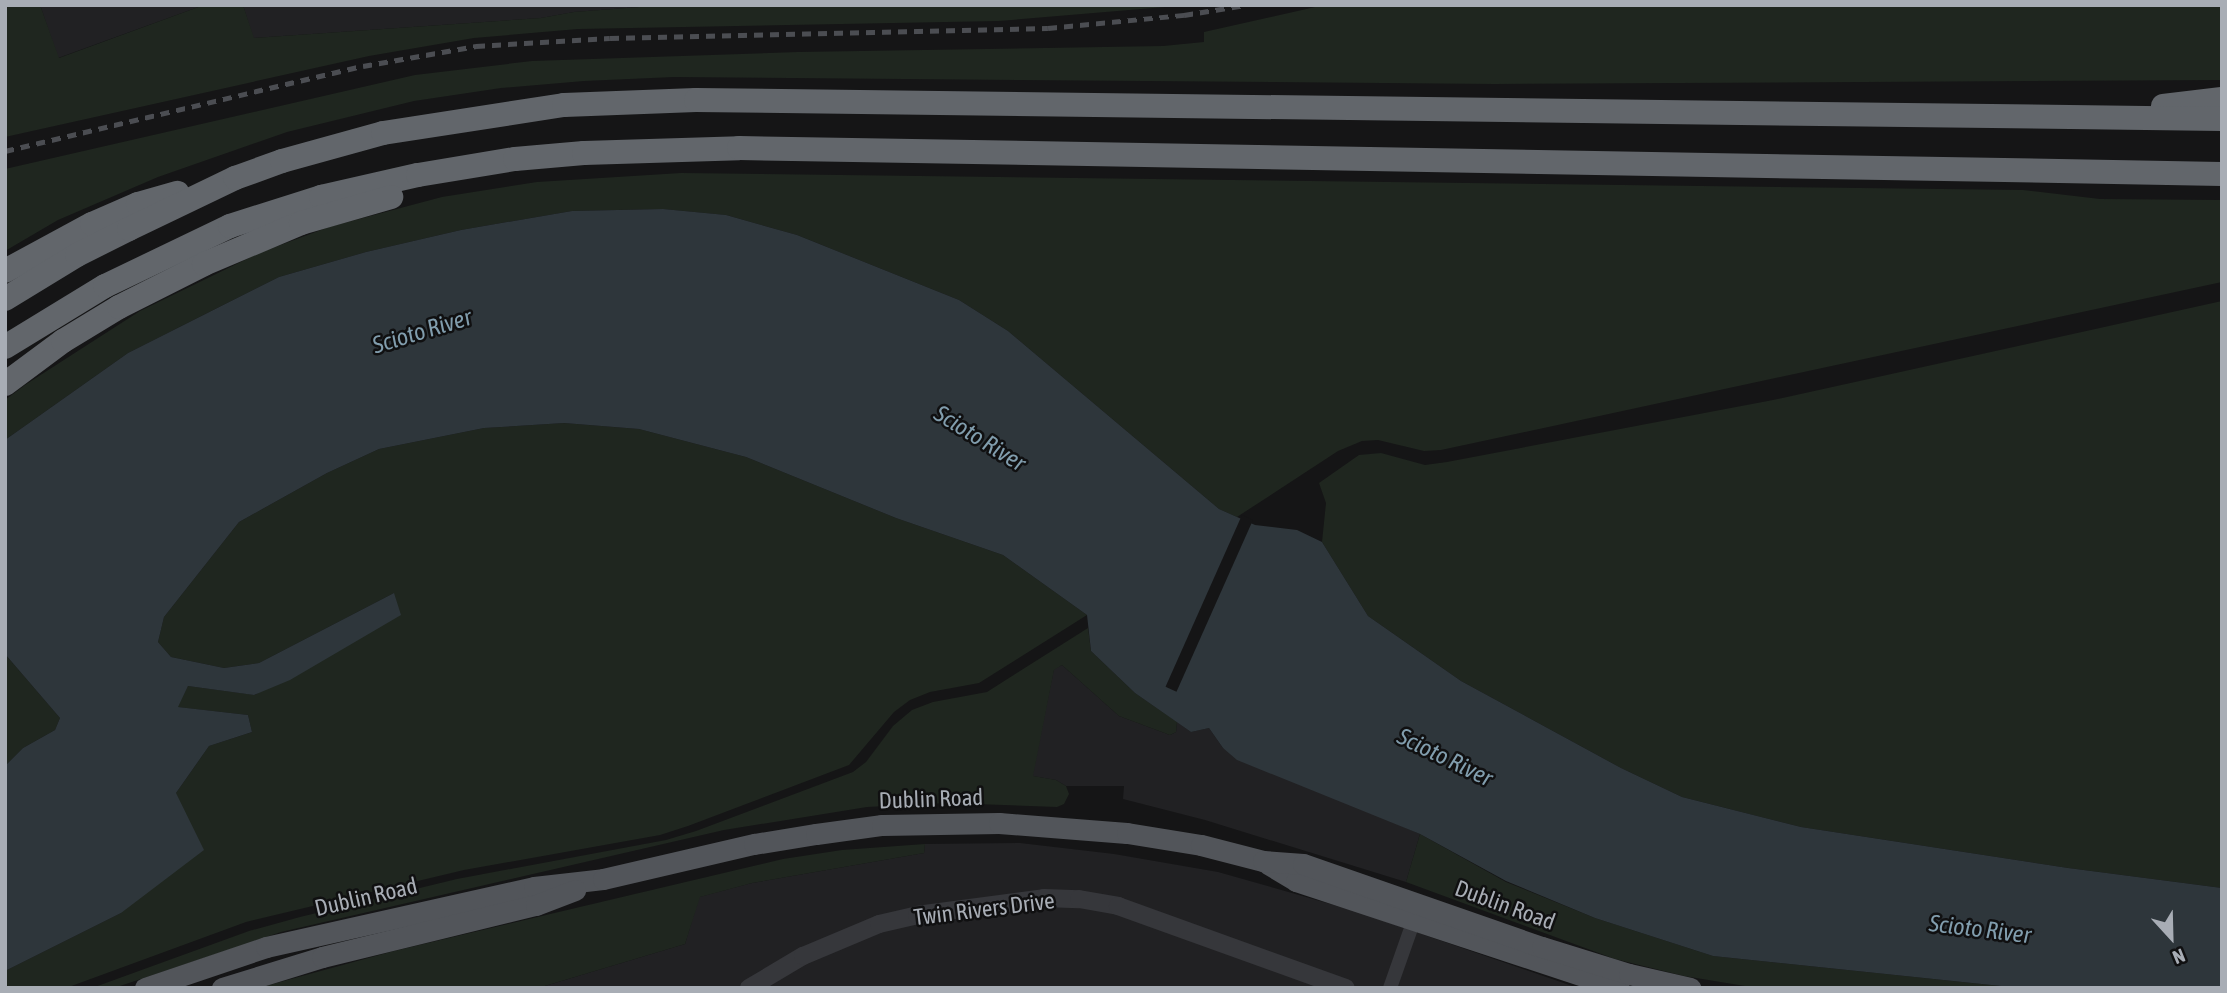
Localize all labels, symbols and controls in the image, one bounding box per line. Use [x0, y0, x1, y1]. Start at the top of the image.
water label: Scioto River [369, 302, 475, 360]
water label: Scioto River [929, 399, 1031, 477]
water label: Scioto River [1393, 722, 1497, 792]
street label: Dublin Road [878, 783, 984, 815]
street label: Dublin Road [312, 872, 420, 922]
street label: Dublin Road [1451, 874, 1559, 936]
street label: Twin Rivers Drive [912, 887, 1056, 931]
north arrow [2136, 902, 2206, 972]
water label: Scioto River [1928, 908, 2032, 950]
text: N [2170, 944, 2188, 969]

